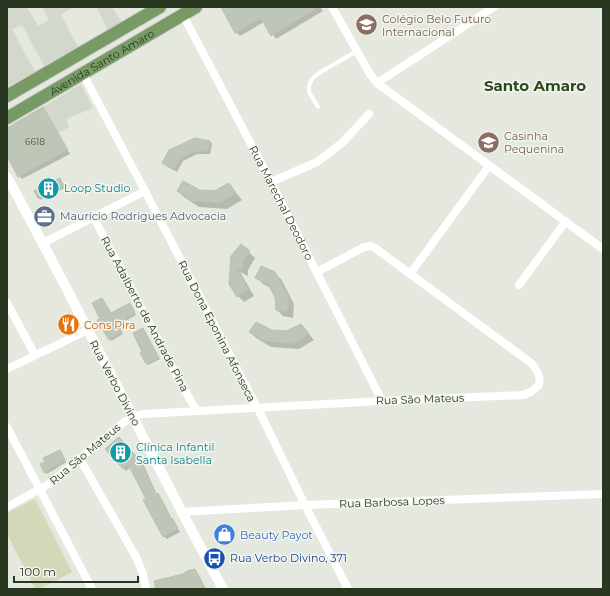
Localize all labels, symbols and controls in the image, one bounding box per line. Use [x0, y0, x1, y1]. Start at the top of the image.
school or university icon: Colégio Belo Futuro Internacional [353, 12, 379, 38]
place label: Colégio Belo Futuro Internacional [382, 12, 491, 39]
street label: Avenida Santo Amaro [47, 26, 157, 99]
district label: Santo Amaro [484, 76, 586, 95]
school or university icon: Casinha Pequenina [475, 129, 501, 155]
place label: Casinha Pequenina [504, 129, 564, 156]
house number: 6618 [25, 136, 45, 147]
street label: Rua Marechal Deodoro [246, 143, 316, 263]
building icon: Loop Studio [36, 175, 62, 201]
place label: Loop Studio [64, 181, 131, 195]
office icon: Maurício Rodrigues Advocacia [31, 203, 57, 229]
place label: Maurício Rodrigues Advocacia [60, 209, 226, 223]
street label: Rua Adalberto de Andrade Pina [98, 234, 192, 394]
street label: Rua Dona Eponina Afonseca [175, 258, 259, 404]
restaurant icon: Cons Pira [56, 312, 82, 338]
place label: Cons Pira [84, 318, 135, 332]
street label: Rua Verbo Divino [86, 338, 144, 428]
street label: Rua São Mateus [376, 390, 465, 408]
street label: Rua São Mateus [47, 420, 124, 488]
building icon: Clínica Infantil Santa Isabella [108, 440, 134, 466]
place label: Clínica Infantil Santa Isabella [136, 440, 214, 467]
street label: Rua Barbosa Lopes [339, 493, 446, 511]
shop icon: Beauty Payot [212, 522, 238, 548]
place label: Beauty Payot [240, 528, 313, 542]
bus stop icon: Rua Verbo Divino, 371 [201, 545, 227, 571]
place label: Rua Verbo Divino, 371 [230, 551, 347, 565]
scale bar [14, 558, 138, 584]
text: 100 m [20, 564, 56, 579]

